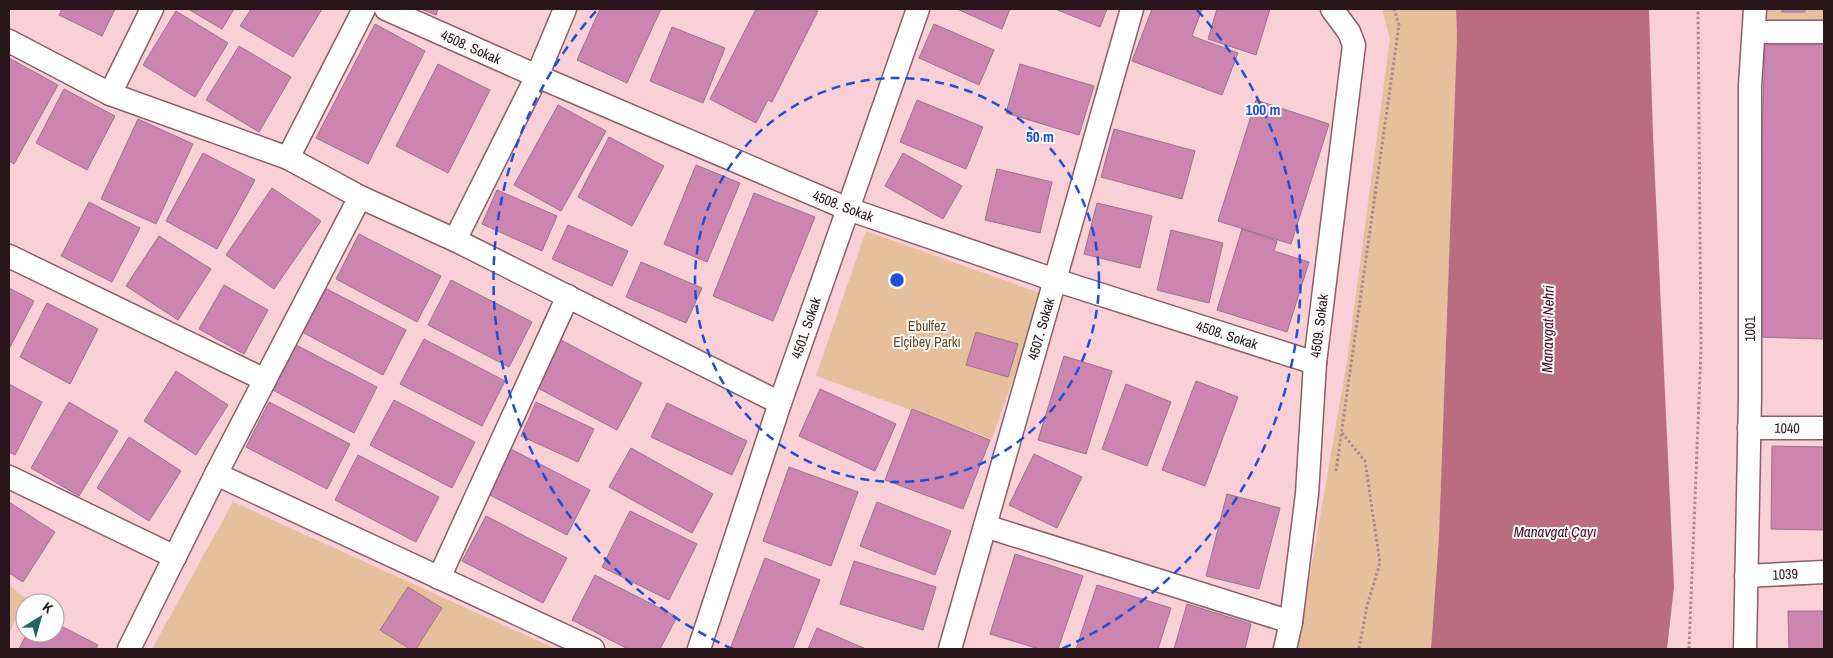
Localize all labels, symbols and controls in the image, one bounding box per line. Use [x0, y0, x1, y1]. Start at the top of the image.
street label: 4508. Sokak [438, 26, 504, 68]
text: 100 m [1246, 99, 1280, 120]
text: 50 m [1026, 126, 1054, 147]
street label: 4508. Sokak [810, 186, 876, 226]
centre of rings [888, 271, 906, 289]
water label: Manavgat Nehri [1536, 284, 1559, 373]
street label: 4509. Sokak [1306, 293, 1332, 359]
street label: 4501. Sokak [787, 295, 825, 361]
street label: 4507. Sokak [1024, 296, 1059, 362]
street label: 1001 [1741, 316, 1759, 342]
park label: Ebulfez Elçibey Parkı [893, 317, 961, 351]
street label: 4508. Sokak [1194, 317, 1260, 354]
street label: 1040 [1774, 419, 1800, 437]
water label: Manavgat Çayı [1514, 521, 1596, 542]
street label: 1039 [1772, 564, 1798, 584]
north arrow [15, 593, 65, 643]
text: K [39, 598, 57, 618]

